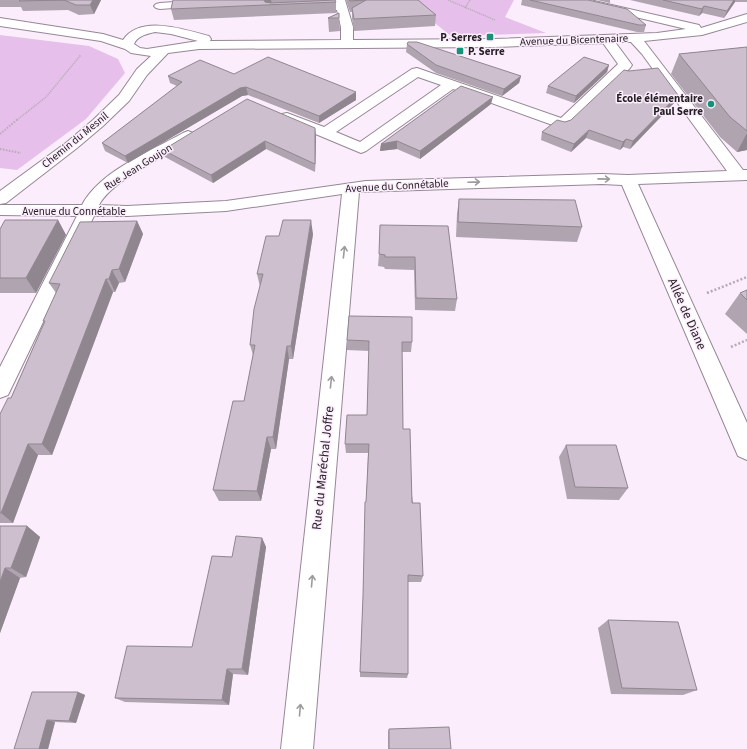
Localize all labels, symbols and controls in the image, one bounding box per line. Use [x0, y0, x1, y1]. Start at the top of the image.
place label: P. Serres [440, 30, 482, 45]
street label: Avenue du Bicentenaire [520, 31, 629, 49]
marker: P. Serres [485, 32, 495, 42]
place label: P. Serre [468, 44, 505, 59]
marker: P. Serre [455, 46, 465, 56]
place label: École élémentaire Paul Serre [616, 91, 703, 119]
marker: École élémentaire Paul Serre [706, 99, 716, 109]
street label: Chemin du Mesnil [39, 108, 112, 172]
street label: Rue Jean Goujon [101, 140, 175, 194]
one-way arrow [597, 175, 610, 183]
street label: Avenue du Connétable [345, 176, 450, 196]
one-way arrow [467, 179, 480, 186]
street label: Avenue du Connétable [22, 204, 126, 219]
one-way arrow [341, 246, 348, 259]
street label: Allée de Diane [663, 275, 711, 353]
one-way arrow [328, 376, 335, 389]
street label: Rue du Maréchal Joffre [308, 405, 338, 531]
one-way arrow [309, 575, 316, 588]
one-way arrow [297, 704, 304, 717]

